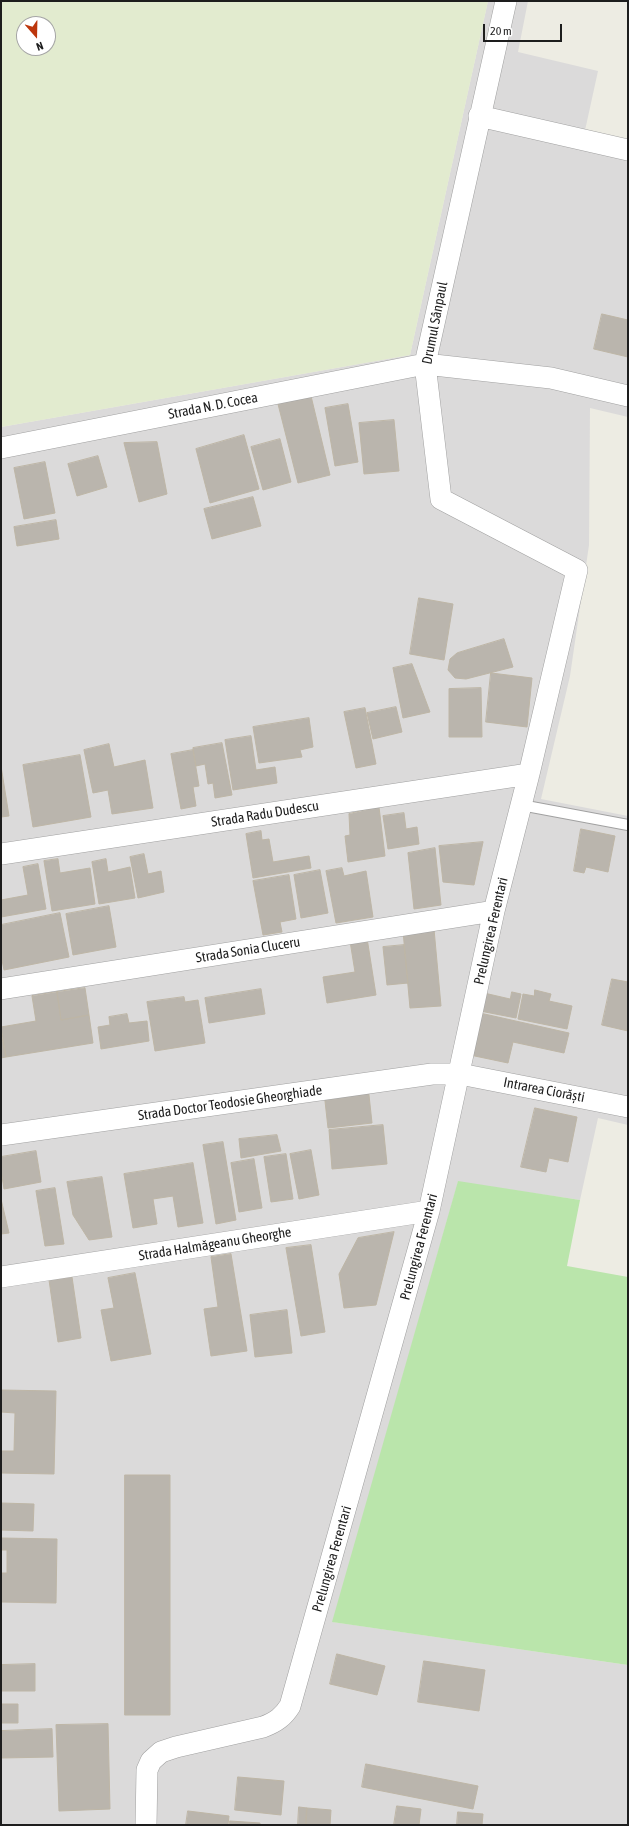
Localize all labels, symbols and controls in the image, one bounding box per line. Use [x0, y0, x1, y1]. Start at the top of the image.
north arrow [16, 16, 56, 56]
scale bar [485, 16, 564, 42]
text: 20 m [490, 24, 512, 38]
text: N [35, 40, 45, 53]
street label: Drumul Sânpaul [419, 280, 451, 366]
street label: Strada N. D. Cocea [167, 389, 259, 423]
street label: Strada Radu Dudescu [210, 797, 320, 831]
street label: Prelungirea Ferentari [470, 876, 512, 986]
street label: Strada Sonia Cluceru [195, 933, 301, 967]
street label: Intrarea Ciorăști [502, 1074, 586, 1106]
street label: Strada Doctor Teodosie Gheorghiade [137, 1082, 323, 1124]
street label: Prelungirea Ferentari [397, 1192, 441, 1302]
street label: Strada Halmăgeanu Gheorghe [137, 1224, 293, 1264]
street label: Prelungirea Ferentari [309, 1504, 355, 1614]

